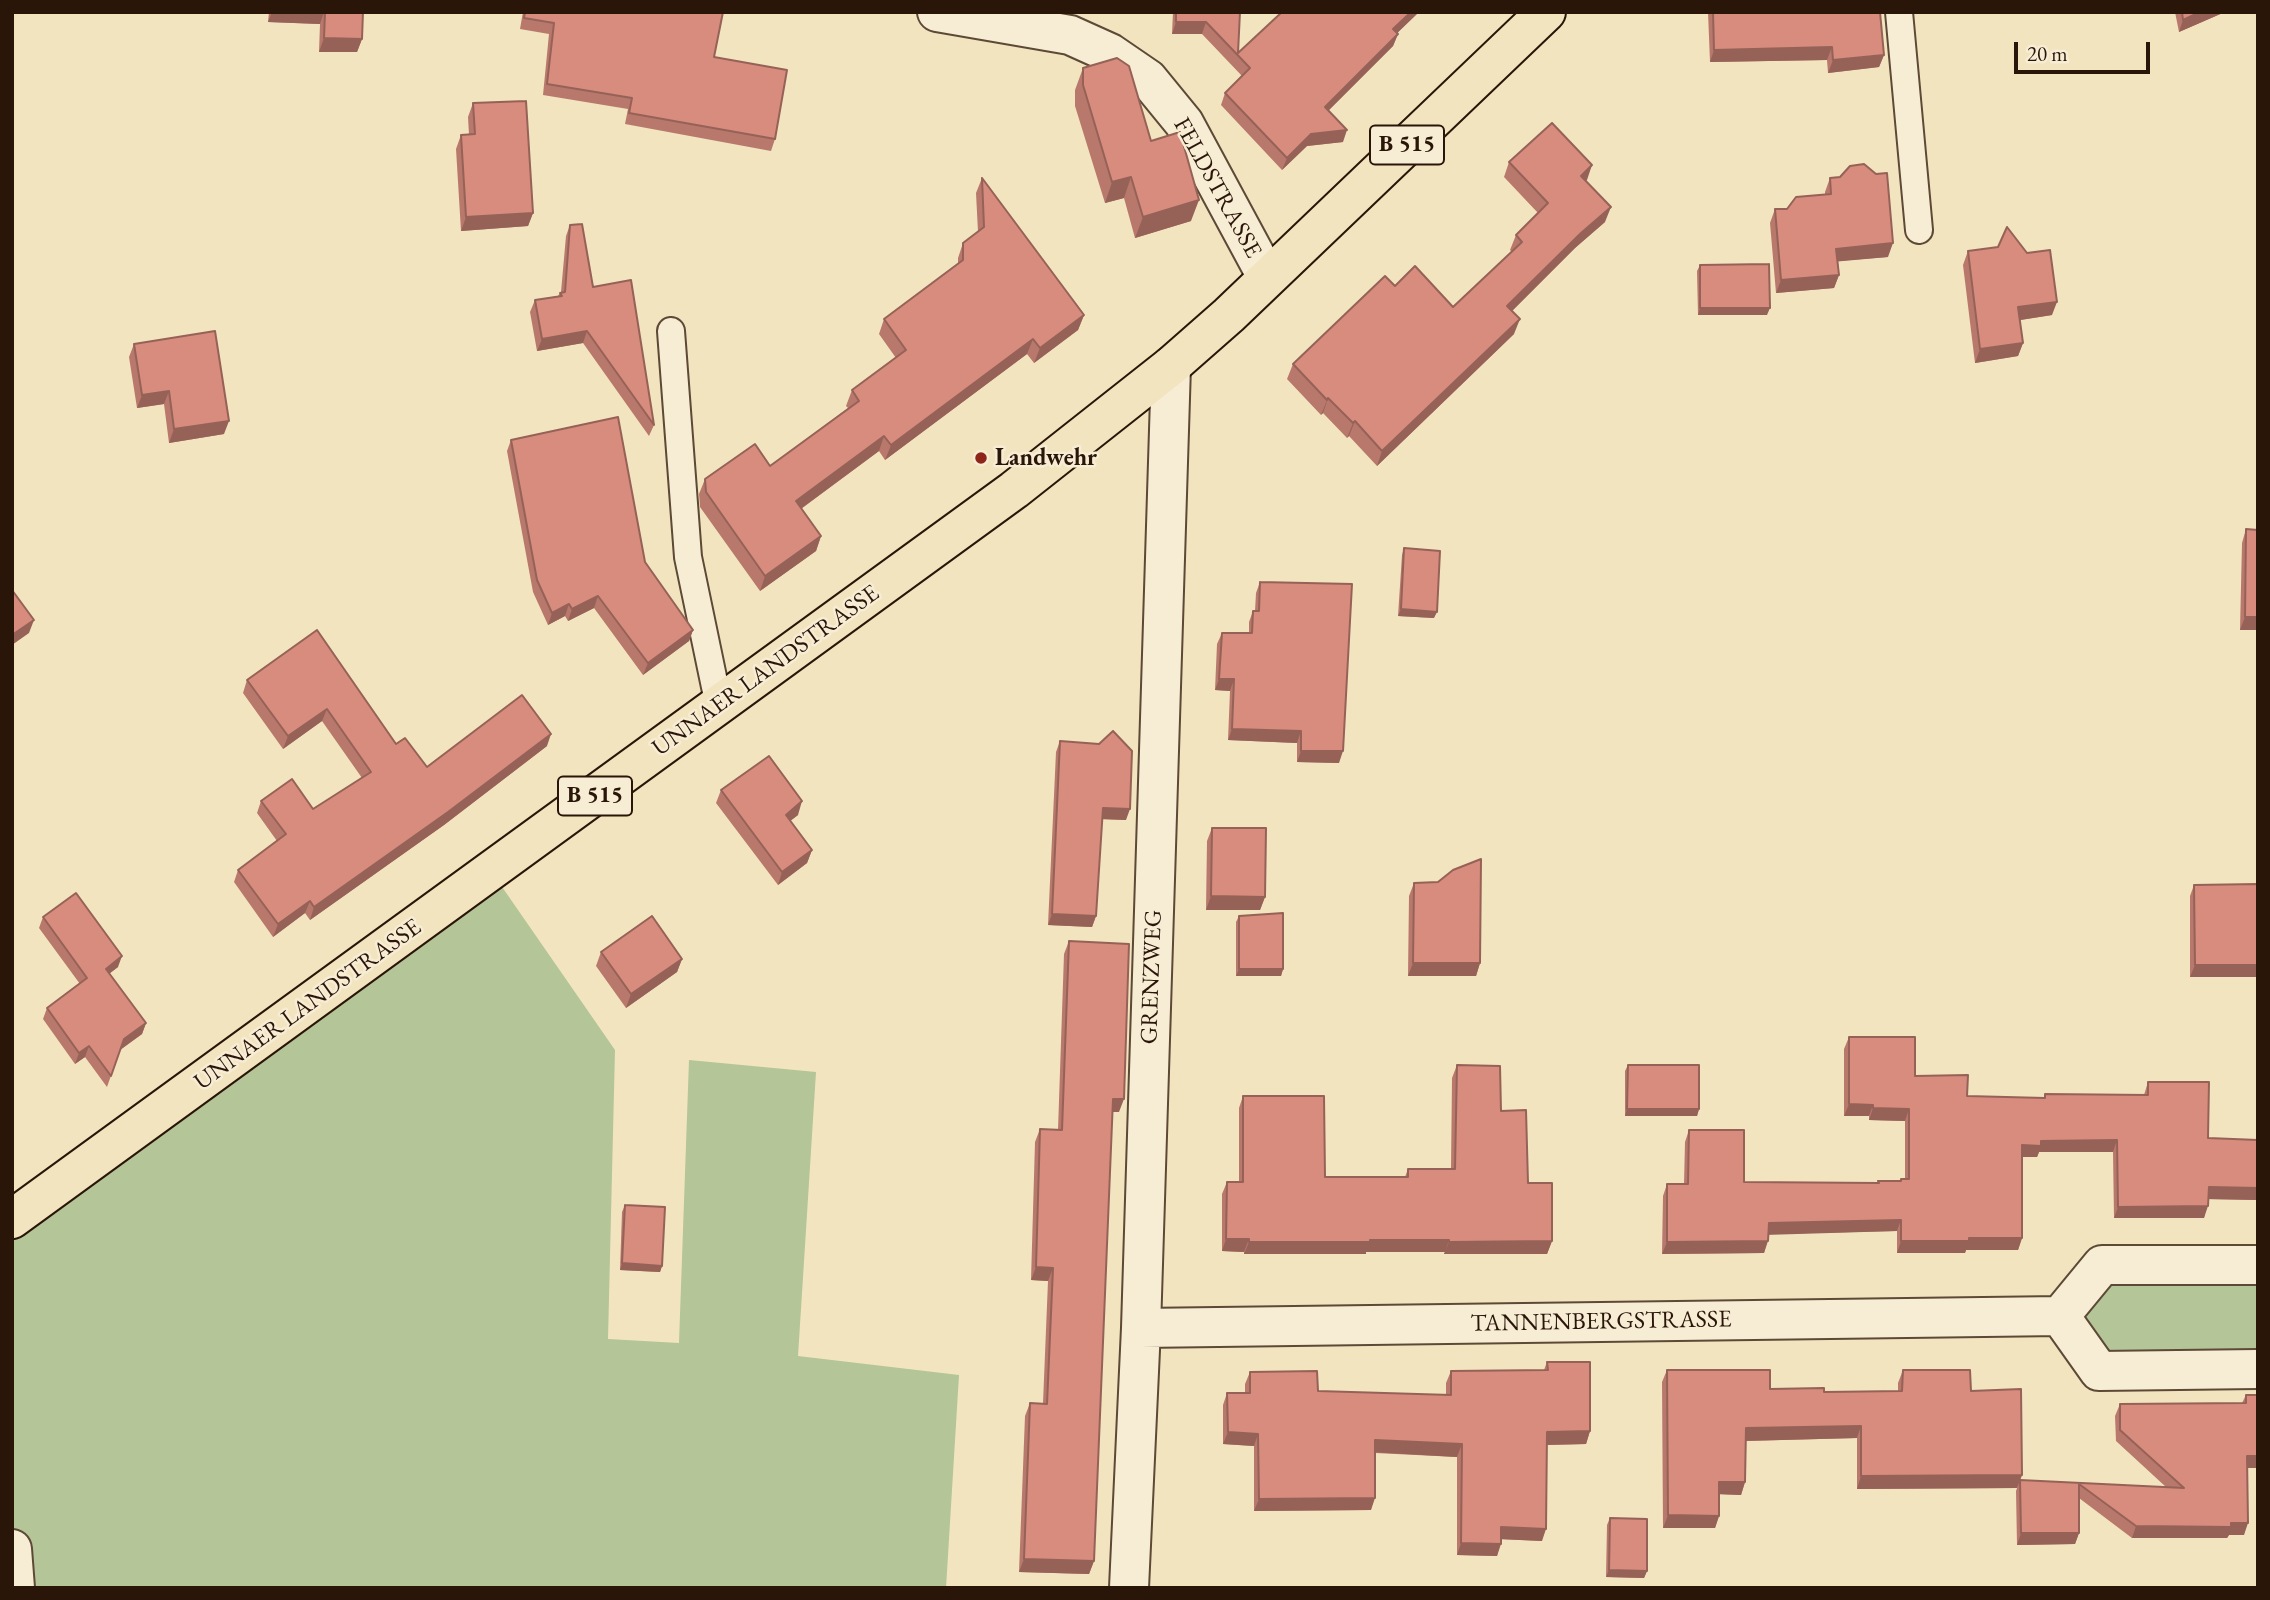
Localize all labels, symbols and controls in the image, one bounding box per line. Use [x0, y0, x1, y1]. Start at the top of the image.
scale bar [2018, 28, 2154, 72]
text: 20 m [2027, 40, 2068, 67]
street label: FELDSTRASSE [1167, 113, 1267, 263]
road number: B 515 [1370, 126, 1444, 164]
place label: Landwehr [995, 444, 1097, 472]
marker: Landwehr [973, 450, 989, 466]
street label: UNNAER LANDSTRASSE [647, 579, 885, 763]
road number: B 515 [558, 776, 632, 816]
street label: GRENZWEG [1135, 909, 1169, 1045]
street label: UNNAER LANDSTRASSE [189, 913, 427, 1097]
street label: TANNENBERGSTRASSE [1470, 1305, 1732, 1339]

